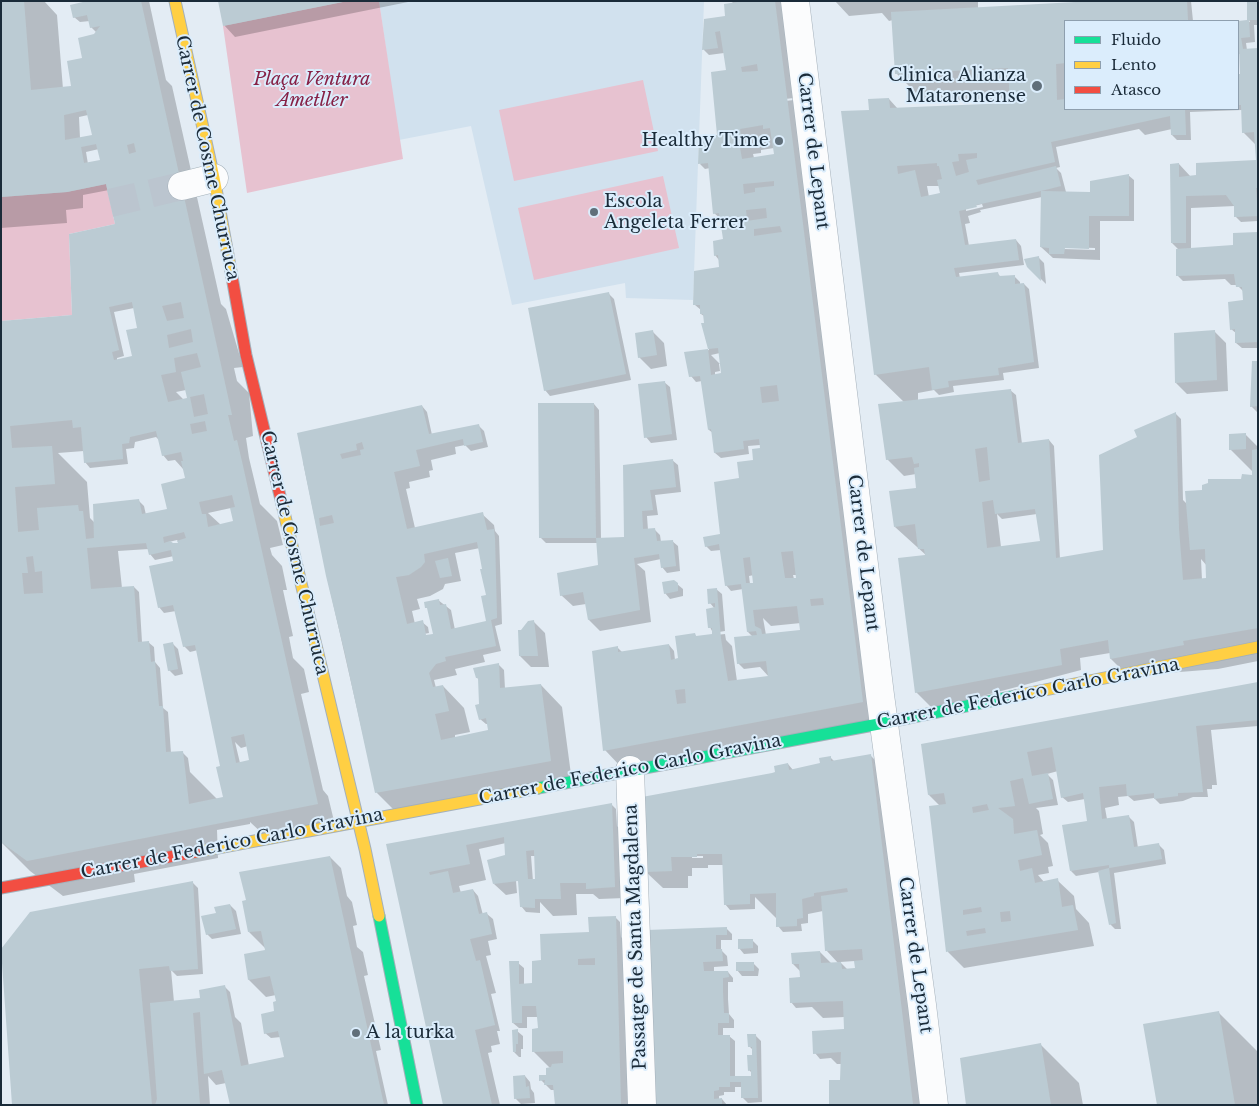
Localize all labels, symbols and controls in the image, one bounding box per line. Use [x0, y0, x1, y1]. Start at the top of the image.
legend [1064, 20, 1239, 110]
text: Fluido [1111, 30, 1161, 49]
street label: Carrer de Cosme Churruca [170, 33, 244, 283]
text: Lento [1111, 55, 1156, 74]
place label: Clinica Alianza Mataronense [888, 65, 1026, 108]
park label: Plaça Ventura Ametller [254, 69, 370, 112]
street label: Carrer de Lepant [793, 71, 833, 231]
marker: Clinica Alianza Mataronense [1030, 79, 1044, 93]
text: Atasco [1111, 80, 1161, 99]
place label: Healthy Time [642, 130, 769, 152]
marker: Healthy Time [773, 135, 785, 147]
place label: Escola Angeleta Ferrer [604, 191, 747, 233]
marker: Escola Angeleta Ferrer [588, 206, 600, 218]
street label: Carrer de Cosme Churruca [255, 429, 333, 677]
street label: Carrer de Lepant [843, 473, 883, 633]
street label: Carrer de Federico Carlo Gravina [875, 654, 1181, 734]
street label: Carrer de Federico Carlo Gravina [477, 730, 783, 810]
street label: Carrer de Federico Carlo Gravina [79, 804, 385, 884]
street label: Passatge de Santa Magdalena [621, 804, 651, 1070]
street label: Carrer de Lepant [893, 875, 937, 1035]
place label: A la turka [366, 1022, 455, 1044]
marker: A la turka [350, 1027, 362, 1039]

